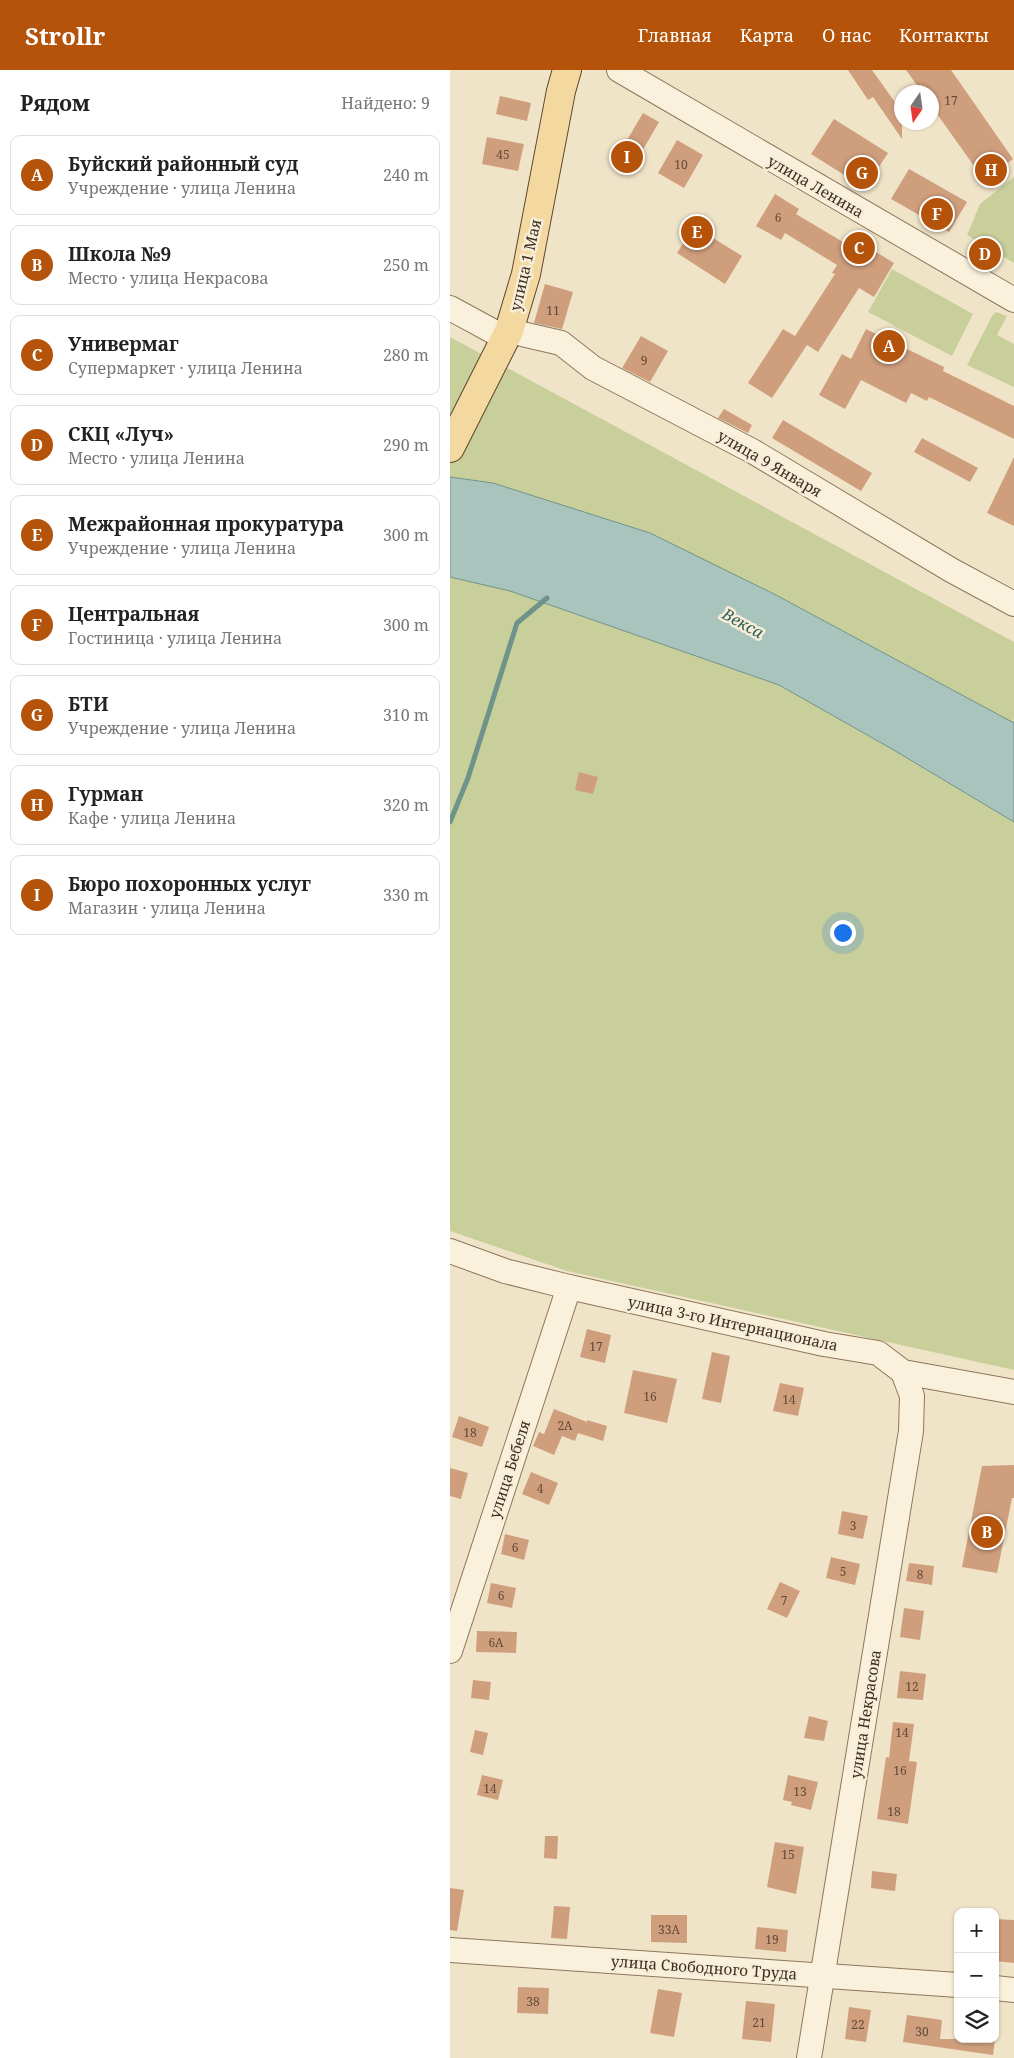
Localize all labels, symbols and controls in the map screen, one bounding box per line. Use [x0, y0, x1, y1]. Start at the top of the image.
text: Strollr [25, 19, 105, 52]
text: Главная [638, 23, 712, 47]
text: Карта [740, 23, 794, 47]
text: О нас [822, 23, 871, 47]
text: Контакты [899, 23, 989, 47]
north arrow [894, 85, 939, 130]
text: Рядом [20, 89, 90, 117]
text: Найдено: 9 [341, 92, 430, 114]
house number: 17 [944, 92, 958, 109]
pin: I [611, 138, 643, 176]
house number: 45 [496, 146, 510, 163]
street label: улица Ленина [764, 150, 868, 222]
text: Буйский районный суд [68, 151, 298, 177]
pin: H [975, 151, 1007, 189]
pin: G [846, 154, 878, 192]
house number: 10 [674, 156, 688, 173]
text: A [31, 164, 43, 186]
text: 240 m [383, 164, 429, 186]
text: Учреждение · улица Ленина [68, 177, 296, 199]
pin: F [921, 195, 953, 233]
house number: 6 [775, 209, 782, 226]
pin: E [681, 213, 713, 251]
street label: улица 1 Мая [505, 217, 545, 313]
pin: C [843, 229, 875, 267]
pin: D [969, 235, 1001, 273]
text: Школа №9 [68, 241, 171, 267]
text: B [32, 254, 42, 276]
text: 250 m [383, 254, 429, 276]
text: Место · улица Некрасова [68, 267, 269, 289]
house number: 11 [546, 302, 560, 319]
pin: A [873, 327, 905, 365]
text: Универмаг [68, 331, 179, 357]
text: C [32, 344, 42, 366]
text: 280 m [383, 344, 429, 366]
house number: 9 [641, 352, 647, 369]
text: Супермаркет · улица Ленина [68, 357, 303, 379]
text: СКЦ «Луч» [68, 421, 174, 447]
street label: улица 9 Января [714, 425, 826, 501]
text: D [31, 434, 43, 456]
text: 290 m [383, 434, 429, 456]
text: Место · улица Ленина [68, 447, 245, 469]
text: Межрайонная прокуратура [68, 511, 344, 537]
text: E [32, 524, 42, 546]
text: 300 m [383, 524, 429, 546]
text: Учреждение · улица Ленина [68, 537, 296, 559]
text: Центральная [68, 601, 199, 627]
water label: Векса [718, 602, 768, 643]
text: F [32, 614, 42, 636]
text: 300 m [383, 614, 429, 636]
text: Гостиница · улица Ленина [68, 627, 282, 649]
text: БТИ [68, 691, 109, 717]
text: G [31, 704, 43, 726]
text: 310 m [383, 704, 429, 726]
text: Учреждение · улица Ленина [68, 717, 296, 739]
text: Гурман [68, 781, 143, 807]
text: H [30, 794, 44, 816]
text: 320 m [383, 794, 429, 816]
text: Кафе · улица Ленина [68, 807, 236, 829]
text: Бюро похоронных услуг [68, 871, 311, 897]
text: I [34, 884, 40, 906]
text: 330 m [383, 884, 429, 906]
text: Магазин · улица Ленина [68, 897, 266, 919]
your location [830, 920, 856, 946]
street label: улица 3-го Интернационала [626, 1291, 840, 1355]
house number: 17 [589, 1338, 603, 1355]
house number: 16 [643, 1388, 657, 1405]
house number: 14 [782, 1391, 796, 1408]
street label: улица Бебеля [484, 1417, 534, 1521]
house number: 2А [557, 1417, 573, 1434]
house number: 18 [463, 1424, 477, 1441]
house number: 4 [537, 1480, 544, 1497]
pin: B [971, 1513, 1003, 1551]
house number: 3 [850, 1517, 857, 1534]
house number: 6 [512, 1539, 519, 1556]
house number: 5 [840, 1563, 846, 1580]
house number: 8 [917, 1566, 924, 1583]
house number: 6 [498, 1587, 505, 1604]
house number: 7 [781, 1592, 788, 1609]
house number: 6А [488, 1634, 504, 1651]
street label: улица Некрасова [845, 1648, 885, 1780]
house number: 12 [905, 1678, 919, 1695]
house number: 14 [895, 1724, 909, 1741]
house number: 16 [893, 1762, 907, 1779]
house number: 14 [483, 1780, 497, 1797]
house number: 13 [793, 1783, 807, 1800]
house number: 18 [887, 1803, 901, 1820]
house number: 15 [781, 1846, 795, 1863]
map controls [954, 1908, 999, 2043]
button: + [954, 1908, 999, 1953]
house number: 33А [658, 1921, 680, 1938]
house number: 19 [765, 1931, 779, 1948]
street label: улица Свободного Труда [610, 1951, 798, 1983]
button: − [954, 1953, 999, 1998]
house number: 38 [526, 1993, 540, 2010]
button: layers [954, 1998, 999, 2043]
house number: 21 [752, 2014, 766, 2031]
house number: 22 [851, 2016, 865, 2033]
house number: 30 [915, 2023, 929, 2040]

